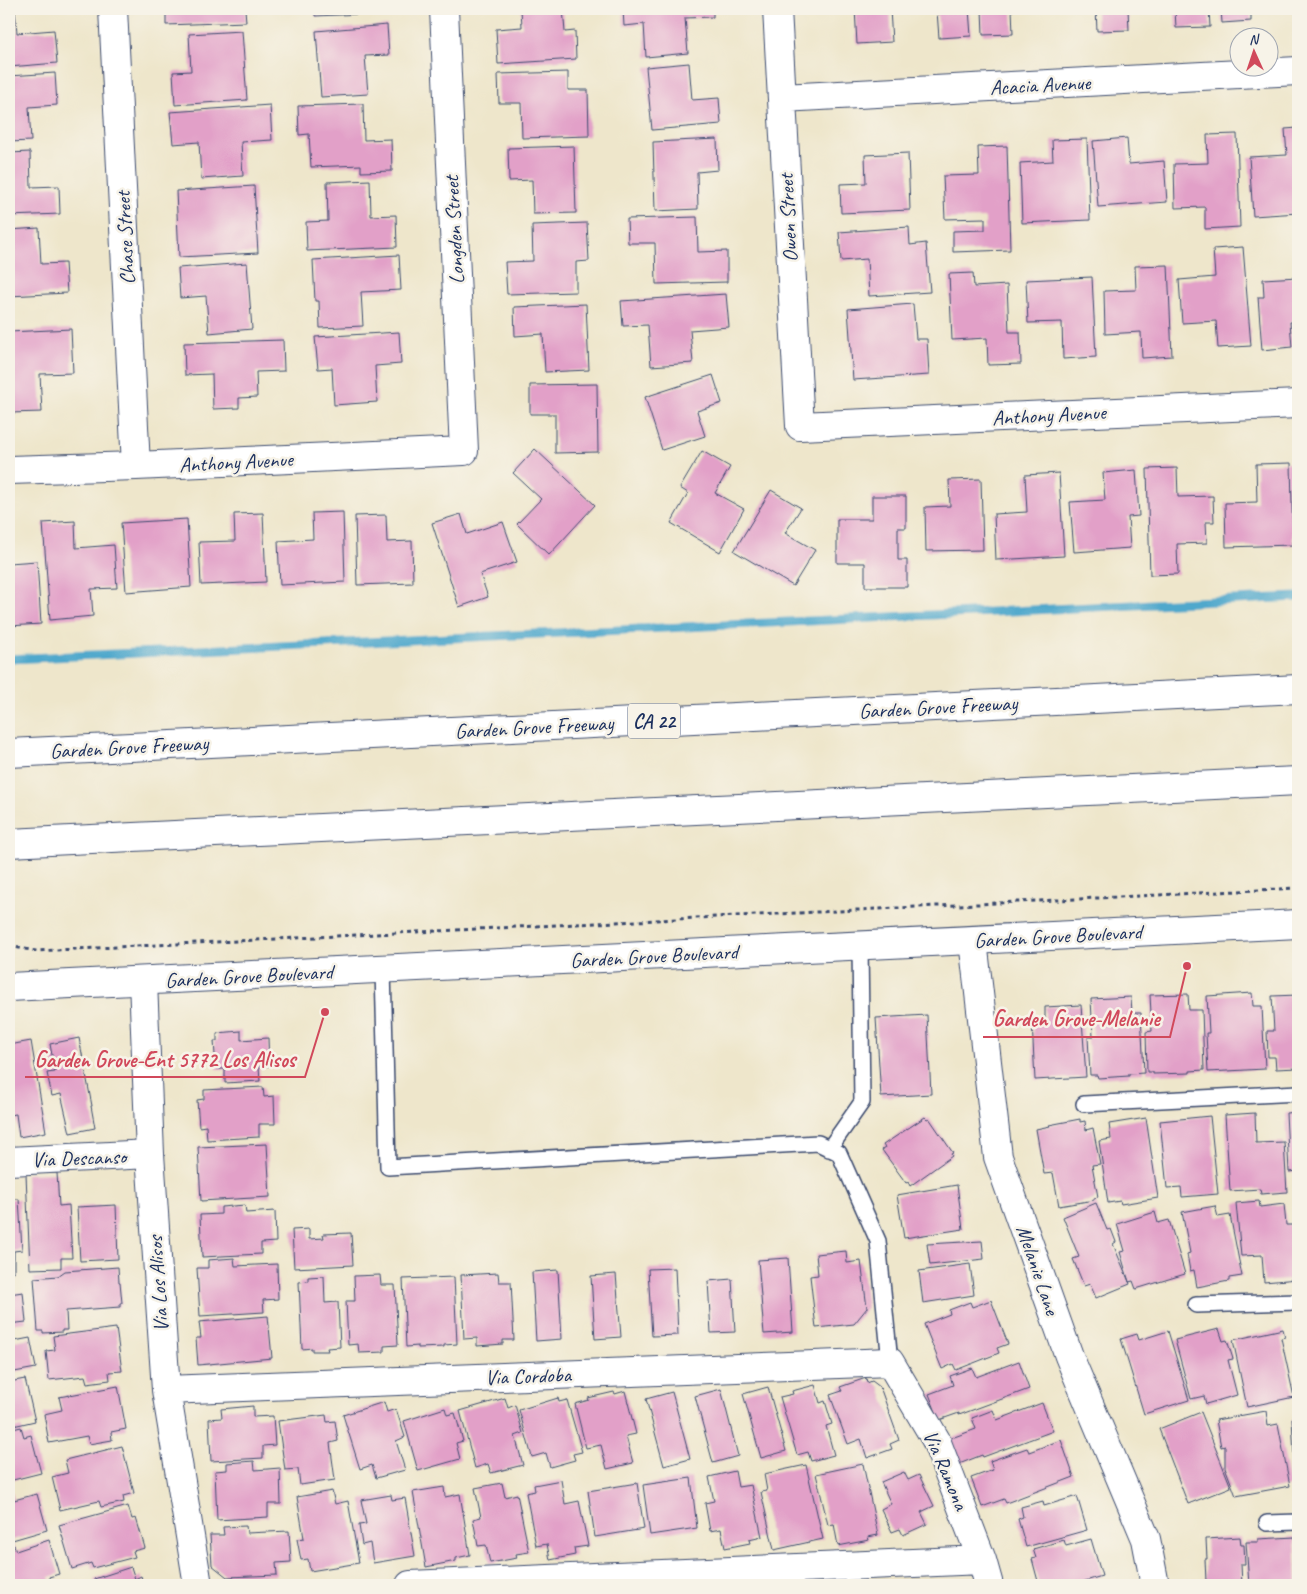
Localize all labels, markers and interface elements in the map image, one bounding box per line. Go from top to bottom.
north arrow [1230,28,1280,78]
text: N [1249,31,1260,48]
street label: Acacia Avenue [989,69,1092,101]
street label: Owen Street [773,171,803,263]
street label: Longden Street [438,173,470,285]
street label: Chase Street [109,189,140,285]
street label: Anthony Avenue [992,399,1109,431]
street label: Anthony Avenue [179,446,296,478]
street label: Garden Grove Freeway [858,690,1020,724]
road number: CA 22 [628,704,680,738]
street label: Garden Grove Freeway [454,710,616,744]
street label: Garden Grove Freeway [49,730,211,764]
street label: Garden Grove Boulevard [973,918,1145,953]
street label: Garden Grove Boulevard [569,938,741,973]
street label: Garden Grove Boulevard [164,958,336,993]
callout: Garden Grove-Melanie [983,1000,1170,1037]
text: Garden Grove-Melanie [992,1005,1162,1033]
callout: Garden Grove-Ent 5772 Los Alisos [25,1040,305,1077]
text: Garden Grove-Ent 5772 Los Alisos [35,1046,298,1074]
street label: Via Descanso [31,1143,129,1173]
street label: Melanie Lane [1011,1222,1066,1319]
street label: Via Los Alisos [142,1233,174,1333]
street label: Via Cordoba [485,1361,573,1390]
street label: Via Ramona [918,1426,975,1515]

